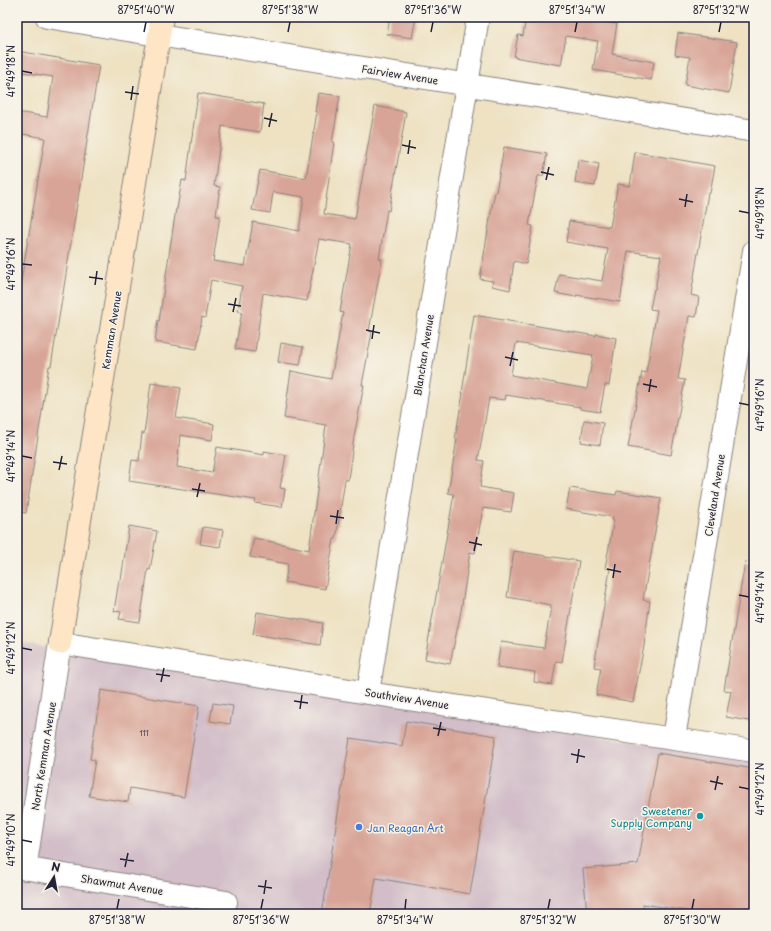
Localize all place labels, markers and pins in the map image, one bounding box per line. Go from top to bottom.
place label: Sweetener Supply Company [611,803,692,831]
marker: Sweetener Supply Company [695,811,705,821]
place label: Jan Reagan Art [367,820,444,835]
marker: Jan Reagan Art [354,822,364,832]

